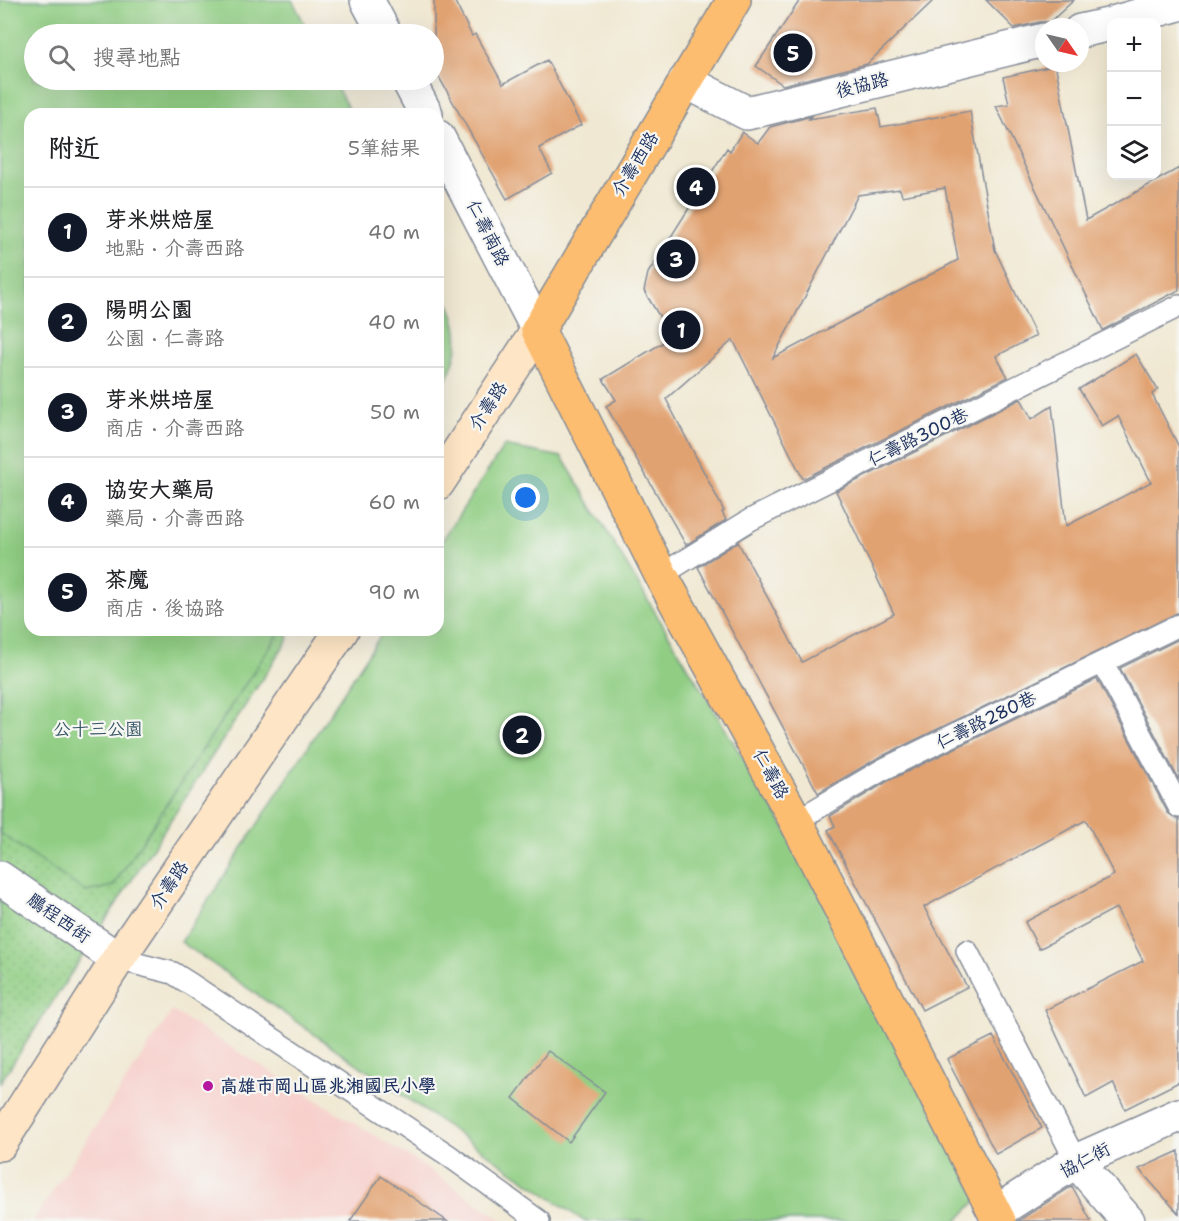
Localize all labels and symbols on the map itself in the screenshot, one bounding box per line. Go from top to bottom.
north arrow [1035,18,1089,72]
pin: 5 [774,31,812,76]
street label: 後協路 [833,67,891,103]
street label: 介壽西路 [606,127,664,201]
pin: 4 [676,164,716,210]
street label: 仁壽南路 [461,195,515,271]
pin: 3 [656,236,696,282]
pin: 1 [662,308,700,352]
street label: 介壽路 [463,377,513,435]
street label: 仁壽路300巷 [864,402,972,472]
your location [511,483,540,512]
street label: 仁壽路280巷 [932,685,1040,755]
pin: 2 [502,712,542,758]
park label: 公十三公園 [53,717,143,741]
street label: 仁壽路 [747,745,795,803]
street label: 介壽路 [144,856,194,914]
street label: 鵬程西街 [23,888,95,948]
place label: 高雄市岡山區兆湘國民小學 [220,1074,436,1098]
marker: 高雄市岡山區兆湘國民小學 [201,1079,215,1093]
street label: 協仁街 [1056,1137,1114,1183]

